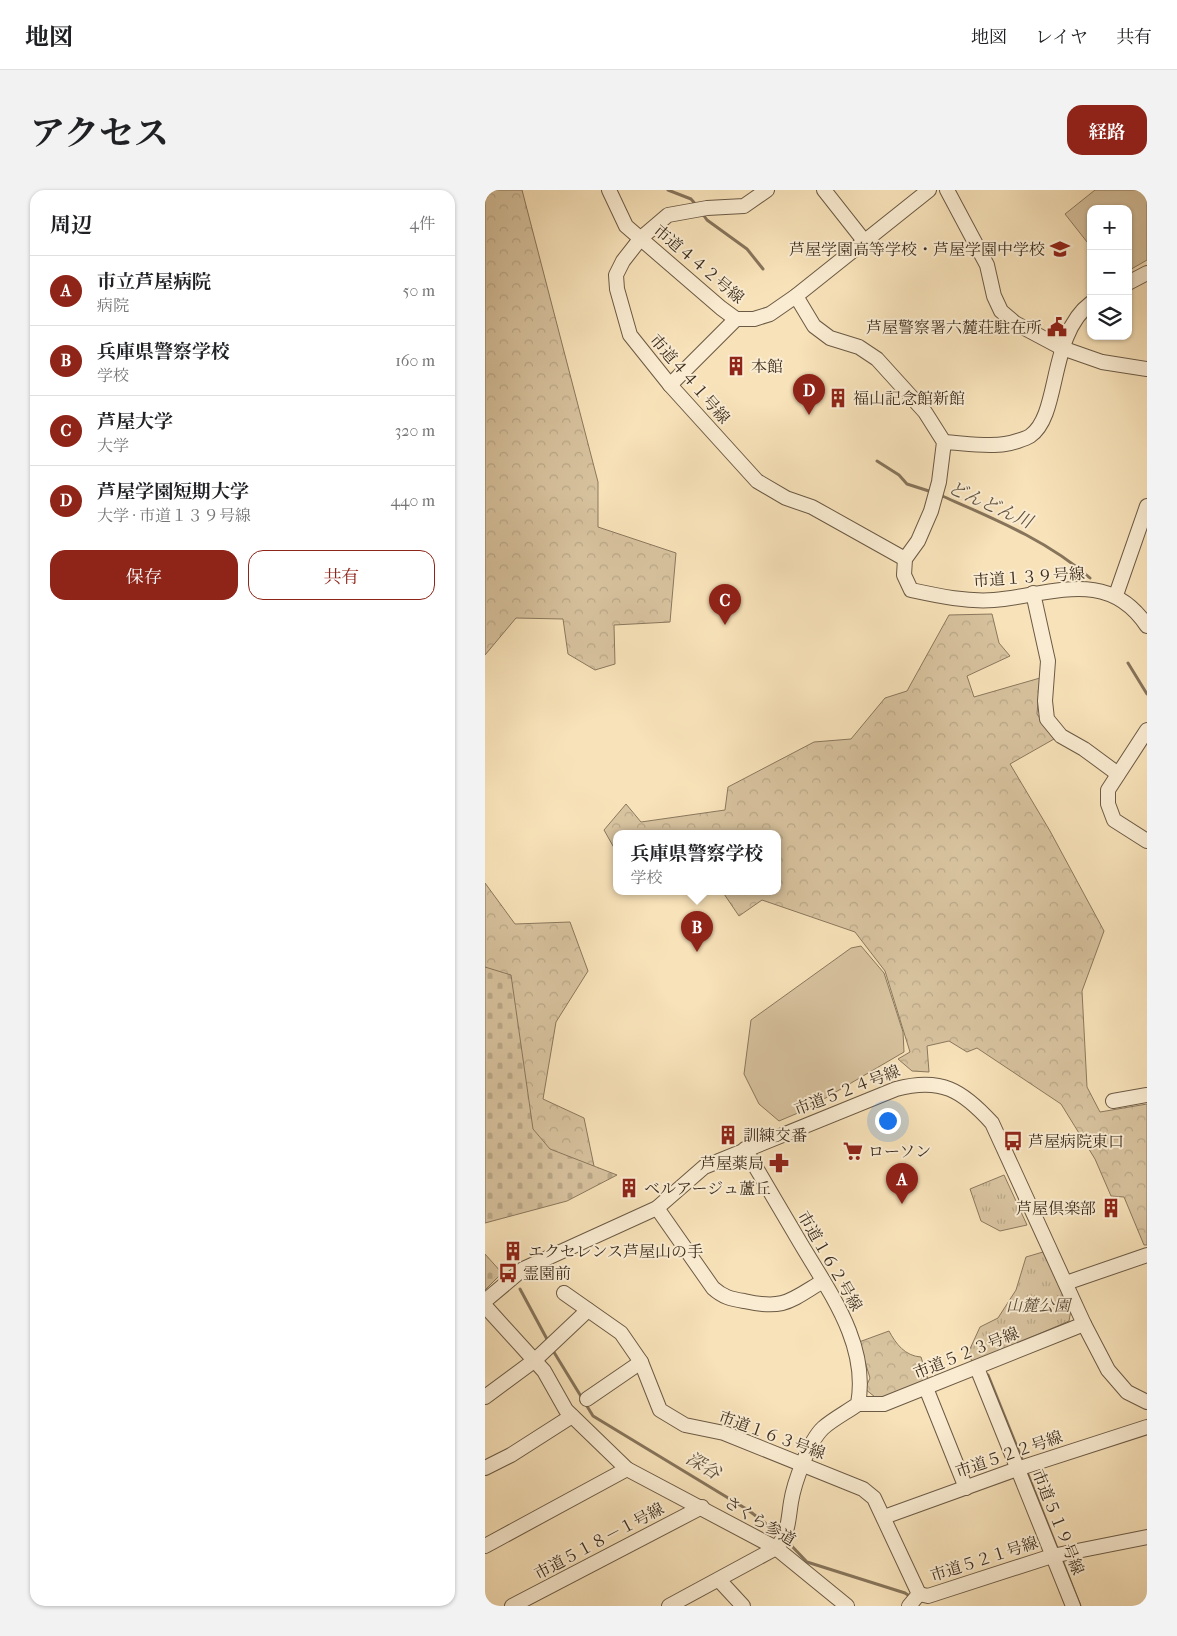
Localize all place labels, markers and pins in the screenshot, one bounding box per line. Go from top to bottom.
school or university icon: 芦屋学園高等学校・芦屋学園中学校 [1049,238,1071,260]
place label: 芦屋学園高等学校・芦屋学園中学校 [789,240,1045,259]
public building icon: 芦屋警察署六麓荘駐在所 [1046,316,1068,338]
place label: 芦屋警察署六麓荘駐在所 [866,318,1042,337]
building icon: 本館 [725,355,747,377]
place label: 本館 [751,357,783,376]
pin: D [793,374,825,415]
building icon: 福山記念館新館 [827,387,849,409]
place label: 福山記念館新館 [853,389,965,408]
pin: C [709,584,741,625]
pin: B [681,911,713,952]
building icon: 訓練交番 [717,1124,739,1146]
place label: 訓練交番 [743,1126,807,1145]
bus stop icon: 芦屋病院東口 [1002,1130,1024,1152]
place label: 芦屋病院東口 [1028,1132,1124,1151]
supermarket icon: ローソン [842,1140,864,1162]
place label: ローソン [868,1142,931,1161]
pharmacy icon: 芦屋薬局 [768,1152,790,1174]
place label: 芦屋薬局 [700,1154,764,1173]
pin: A [886,1163,918,1204]
building icon: ベルアージュ蘆丘 [618,1177,640,1199]
place label: ベルアージュ蘆丘 [644,1179,771,1198]
building icon: 芦屋倶楽部 [1100,1197,1122,1219]
place label: 芦屋倶楽部 [1016,1199,1096,1218]
building icon: エクセレンス芦屋山の手 [502,1240,524,1262]
place label: エクセレンス芦屋山の手 [528,1242,703,1261]
bus stop icon: 霊園前 [497,1262,519,1284]
place label: 霊園前 [523,1264,571,1283]

